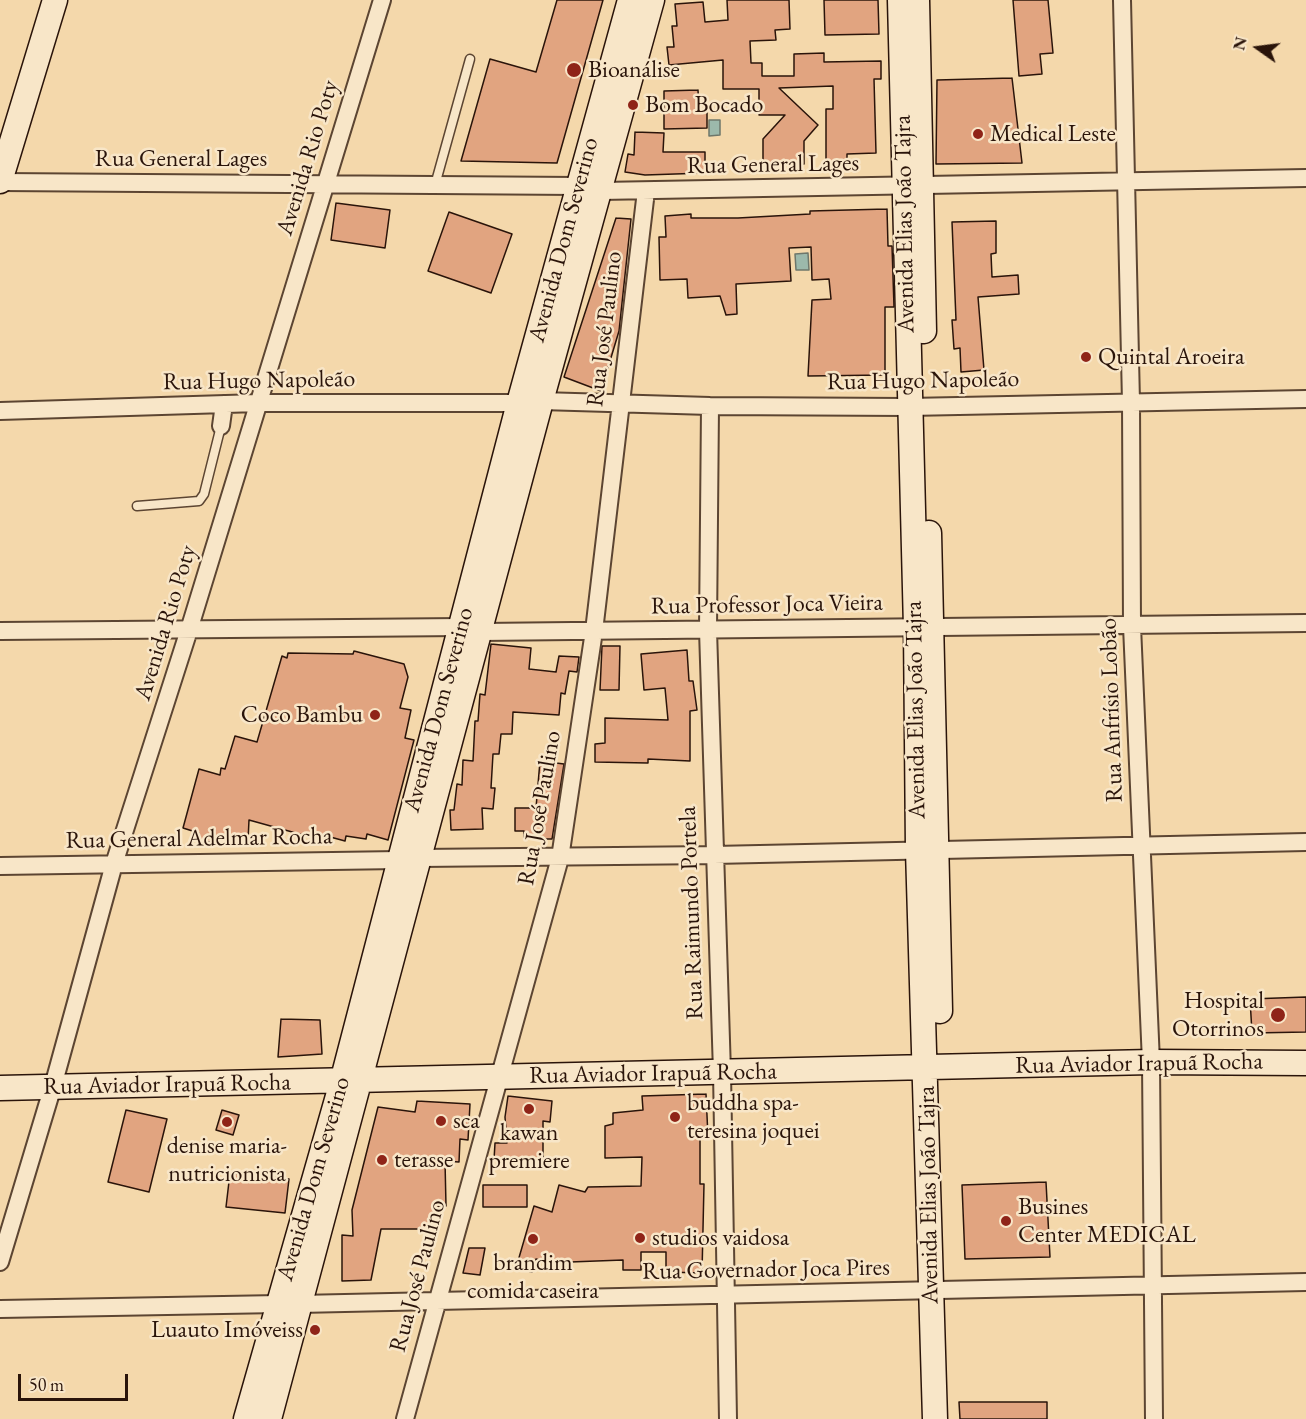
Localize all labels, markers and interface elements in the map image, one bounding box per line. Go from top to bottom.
north arrow [1228,18,1288,78]
text: N [1228,35,1252,52]
place label: Bioanálise [588,56,680,84]
marker: Bioanálise [565,61,583,79]
street label: Avenida Rio Poty [271,77,345,239]
place label: Bom Bocado [645,91,763,119]
marker: Bom Bocado [626,98,640,112]
street label: Avenida Elias João Tajra [889,115,921,333]
place label: Medical Leste [990,120,1116,148]
marker: Medical Leste [971,127,985,141]
street label: Avenida Dom Severino [523,134,605,346]
street label: Rua General Lages [95,145,267,173]
street label: Rua General Lages [687,149,859,181]
street label: Rua José Paulino [581,250,629,408]
place label: Quintal Aroeira [1098,343,1245,371]
marker: Quintal Aroeira [1079,350,1093,364]
street label: Rua Hugo Napoleão [163,365,355,397]
street label: Rua Hugo Napoleão [827,365,1019,397]
street label: Avenida Rio Poty [129,542,203,704]
street label: Rua Professor Joca Vieira [651,589,883,621]
street label: Avenida Elias João Tajra [900,601,932,819]
street label: Avenida Dom Severino [398,604,480,816]
street label: Rua Anfrísio Lobão [1094,617,1130,803]
place label: Coco Bambu [241,701,363,729]
marker: Coco Bambu [368,708,382,722]
street label: Rua José Paulino [512,728,568,888]
street label: Rua Raimundo Portela [674,806,710,1020]
street label: Rua General Adelmar Rocha [65,822,333,856]
place label: Hospital Otorrinos [1172,987,1264,1043]
marker: Hospital Otorrinos [1269,1006,1287,1024]
street label: Rua Aviador Irapuã Rocha [1015,1047,1263,1081]
street label: Rua Aviador Irapuã Rocha [529,1057,777,1091]
street label: Rua Aviador Irapuã Rocha [43,1068,291,1102]
street label: Avenida Dom Severino [271,1074,357,1284]
street label: Avenida Elias João Tajra [913,1086,945,1304]
place label: buddha spa- teresina joquei [687,1089,820,1145]
marker: kawan premiere [522,1102,536,1116]
place label: sca [453,1107,480,1135]
marker: buddha spa- teresina joquei [668,1110,682,1124]
marker: sca [434,1114,448,1128]
marker: denise maria- nutricionista [220,1115,234,1129]
place label: kawan premiere [488,1119,570,1175]
place label: denise maria- nutricionista [167,1132,287,1188]
place label: terasse [394,1146,453,1174]
marker: terasse [375,1153,389,1167]
place label: Busines Center MEDICAL [1018,1193,1196,1249]
street label: Rua José Paulino [384,1197,452,1355]
marker: Busines Center MEDICAL [999,1214,1013,1228]
place label: studios vaidosa [652,1224,789,1252]
marker: studios vaidosa [633,1231,647,1245]
marker: brandim comida caseira [526,1232,540,1246]
place label: brandim comida caseira [467,1249,599,1305]
street label: Rua Governador Joca Pires [642,1253,890,1287]
place label: Luauto Imóveiss [151,1316,303,1344]
marker: Luauto Imóveiss [308,1323,322,1337]
scale bar [21,1362,130,1400]
text: 50 m [29,1373,64,1396]

